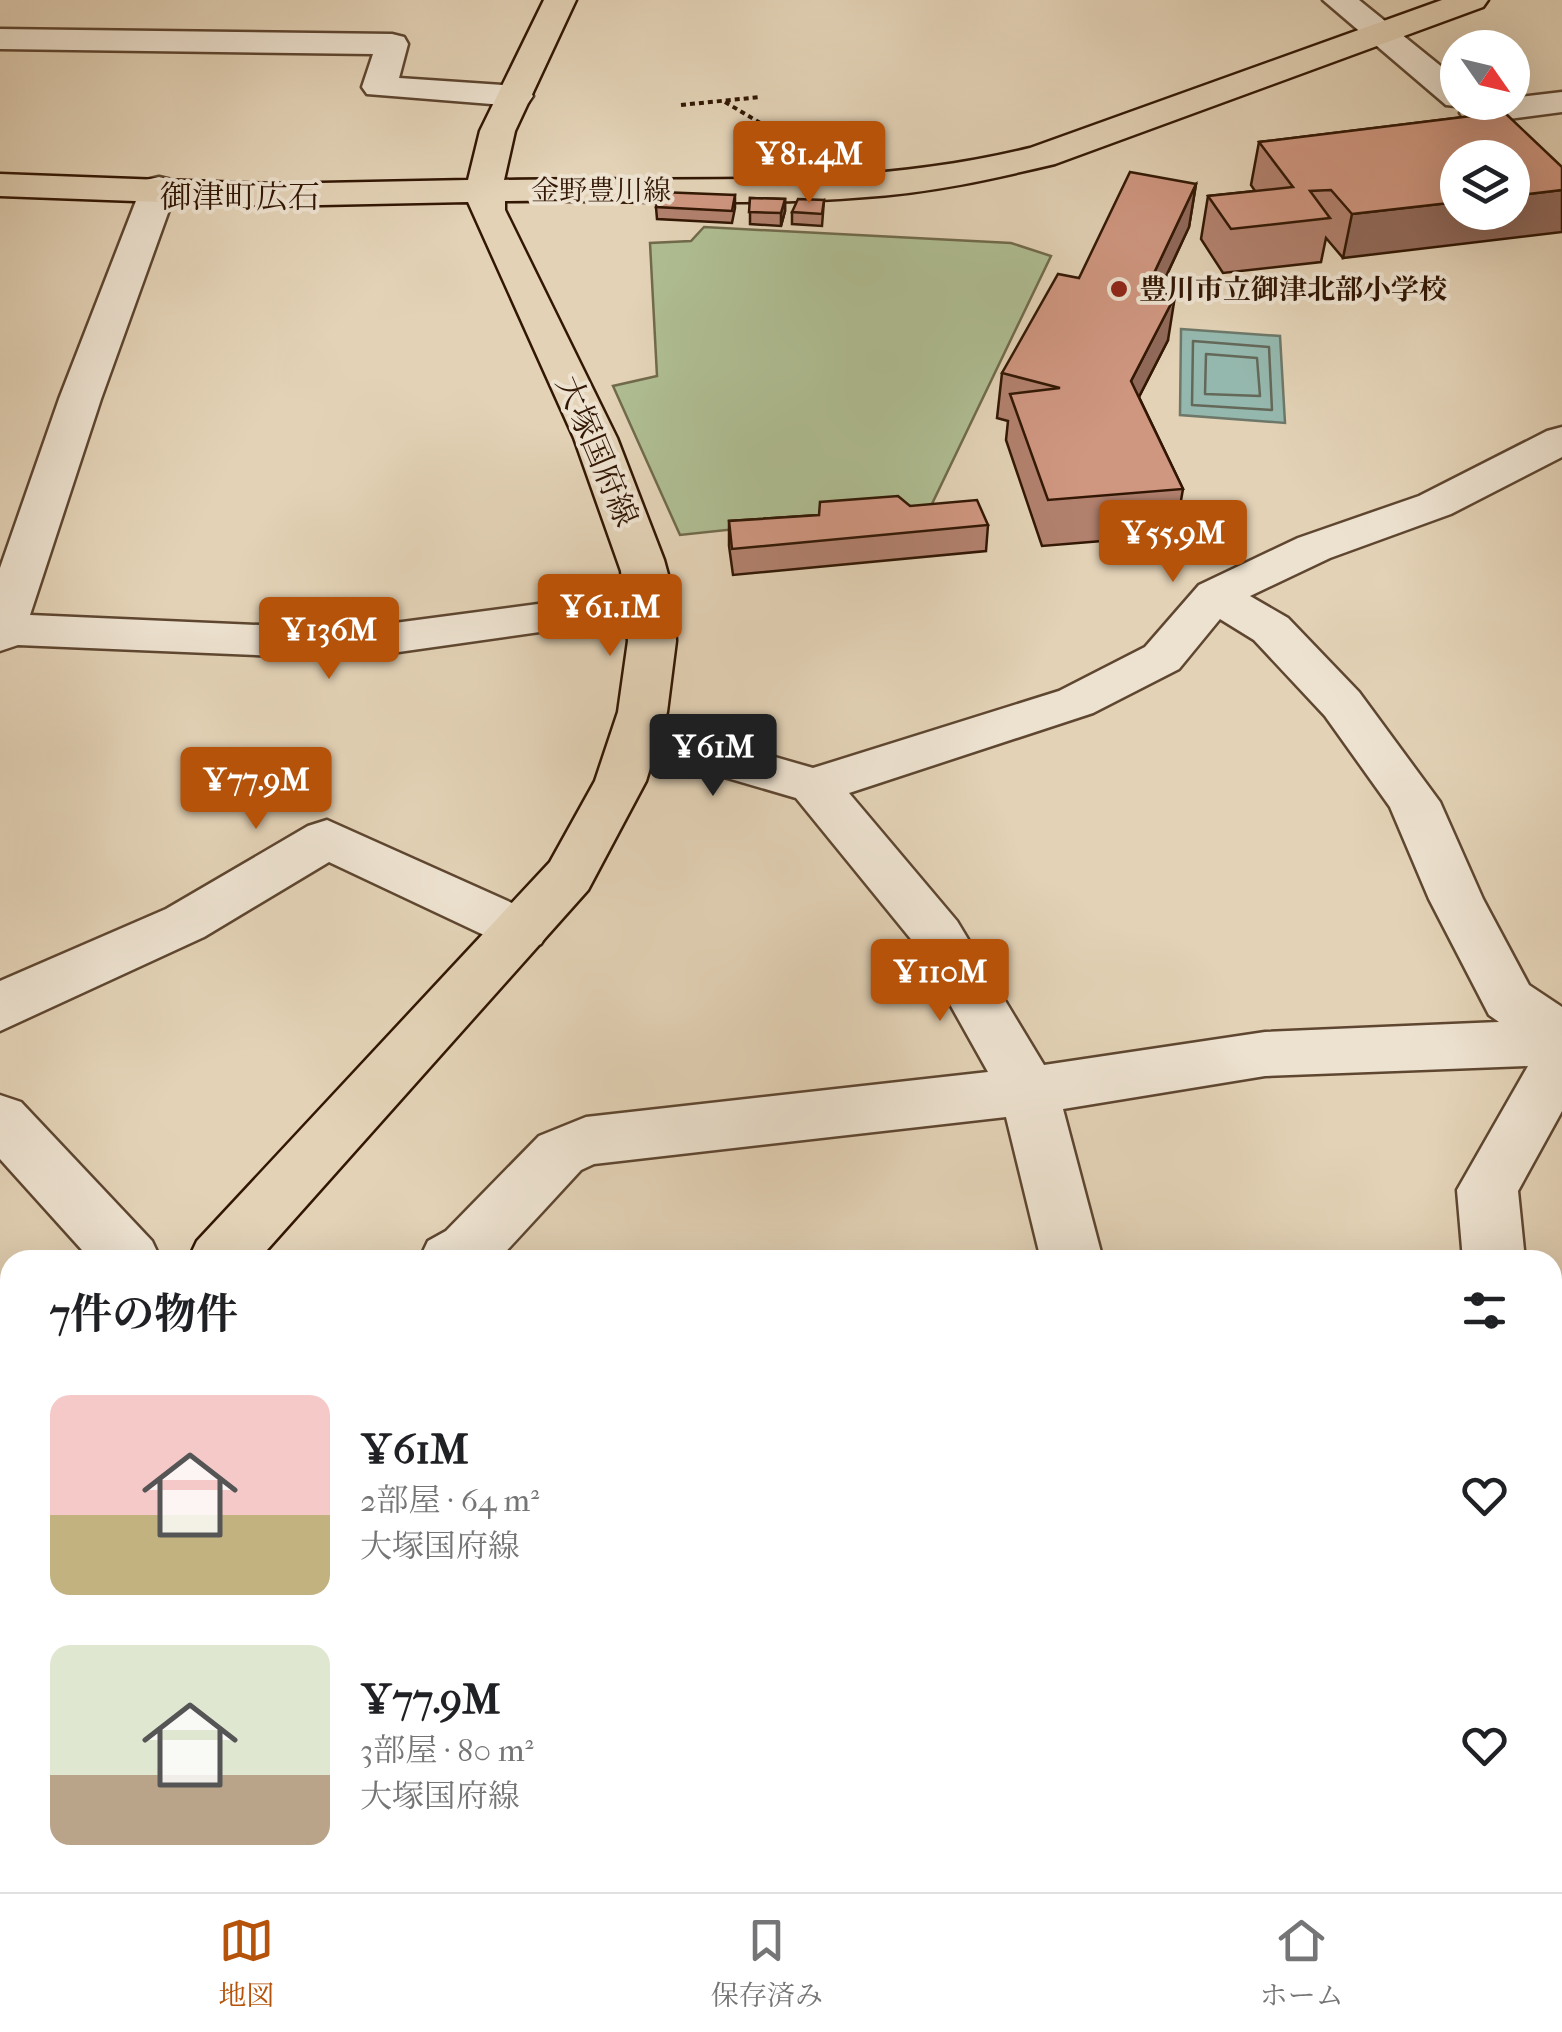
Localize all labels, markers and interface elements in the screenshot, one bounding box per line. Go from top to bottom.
north arrow [1440,30,1530,120]
map controls [1440,30,1530,230]
pin: ¥81.4M [728,121,890,206]
text: ¥81.4M [755,135,863,172]
button: layers [1440,140,1530,230]
street label: 金野豊川線 [531,174,671,207]
district label: 御津町広石 [160,179,320,216]
place label: 豊川市立御津北部小学校 [1139,273,1447,306]
marker: 豊川市立御津北部小学校 [1108,278,1130,300]
street label: 大塚国府線 [549,370,645,532]
pin: ¥55.9M [1092,500,1254,585]
text: ¥55.9M [1121,514,1225,551]
pin: ¥61.1M [529,574,691,659]
text: ¥61.1M [560,588,660,625]
pin: ¥136M [259,597,399,682]
text: ¥136M [281,611,377,648]
pin: ¥61M [654,714,772,799]
text: ¥61M [672,728,754,765]
pin: ¥77.9M [175,747,337,832]
text: ¥77.9M [203,761,310,798]
pin: ¥110M [870,939,1010,1024]
text: ¥110M [893,953,987,990]
icon: filters [1457,1283,1512,1338]
text: 7件の物件 [50,1290,238,1339]
text: ¥61M [360,1425,469,1474]
icon: home [130,1435,250,1555]
icon: heart [1457,1468,1512,1523]
text: 2部屋 · 64 m² [360,1482,539,1519]
text: 大塚国府線 [360,1528,520,1565]
text: ¥77.9M [360,1675,500,1724]
icon: home [130,1685,250,1805]
icon: heart [1457,1718,1512,1773]
text: 3部屋 · 80 m² [360,1732,534,1769]
text: 大塚国府線 [360,1778,520,1815]
tab: 地図 [218,1913,274,2013]
tab: 保存済み [711,1913,823,2013]
tab: ホーム [1260,1913,1344,2013]

